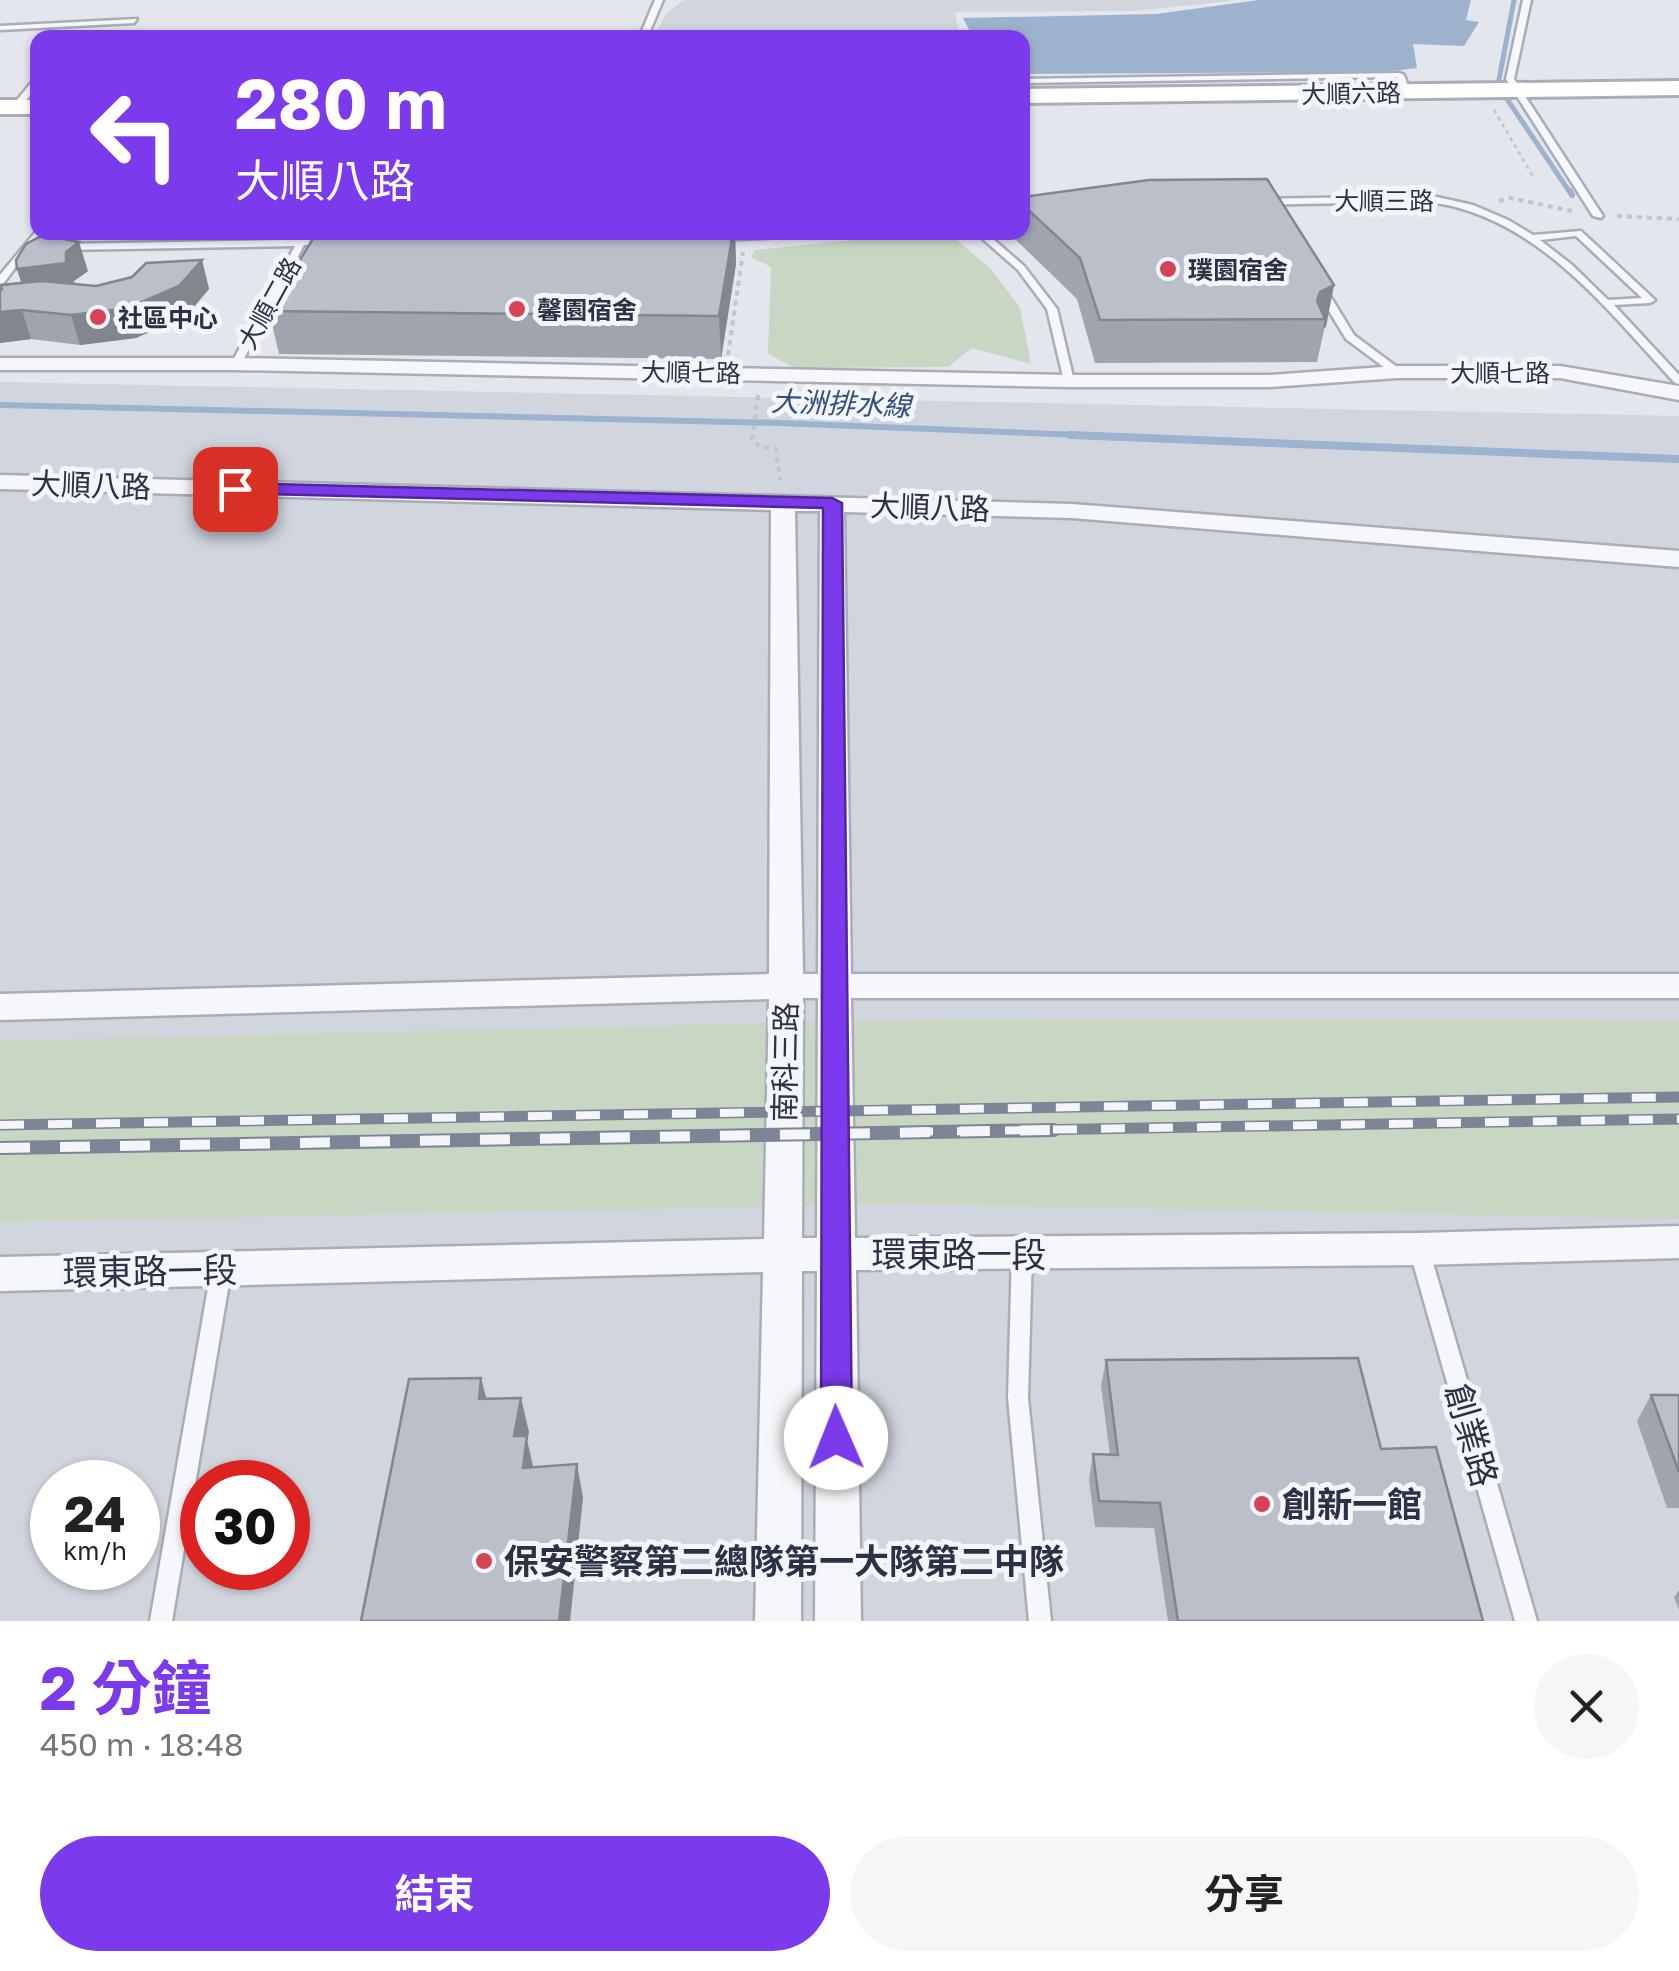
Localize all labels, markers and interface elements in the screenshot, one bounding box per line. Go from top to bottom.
text: 280 m [235,60,447,144]
icon: left [70,70,200,200]
street label: 大順六路 [1301,77,1401,109]
text: 大順八路 [235,153,415,207]
street label: 大順三路 [1334,185,1434,216]
street label: 大順二路 [231,252,307,354]
place label: 璞園宿舍 [1188,254,1288,285]
marker: 璞園宿舍 [1157,258,1179,280]
place label: 馨園宿舍 [537,294,637,325]
marker: 馨園宿舍 [506,298,528,320]
place label: 社區中心 [118,302,218,333]
marker: 社區中心 [87,306,109,328]
street label: 大順七路 [641,356,741,388]
street label: 大順七路 [1450,357,1550,388]
water label: 大洲排水線 [770,384,915,422]
pin [193,447,278,532]
icon: arrive [208,462,263,517]
street label: 大順八路 [30,465,152,505]
street label: 大順八路 [869,487,991,527]
street label: 南科三路 [766,1002,804,1122]
street label: 環東路一段 [871,1233,1047,1275]
street label: 環東路一段 [62,1248,238,1294]
street label: 創業路 [1437,1379,1507,1491]
position arrow [784,1386,888,1490]
speed limit sign: 30 [180,1460,310,1590]
text: 24 [64,1483,126,1543]
place label: 創新一館 [1282,1483,1422,1525]
marker: 創新一館 [1251,1493,1273,1515]
text: km/h [63,1535,127,1566]
place label: 保安警察第二總隊第一大隊第二中隊 [504,1540,1064,1582]
marker: 保安警察第二總隊第一大隊第二中隊 [473,1550,495,1572]
text: 2 分鐘 [40,1651,212,1723]
button: close [1534,1654,1639,1759]
text: 450 m · 18:48 [40,1725,244,1763]
button: 結束 [40,1836,830,1951]
button: 分享 [850,1836,1639,1951]

